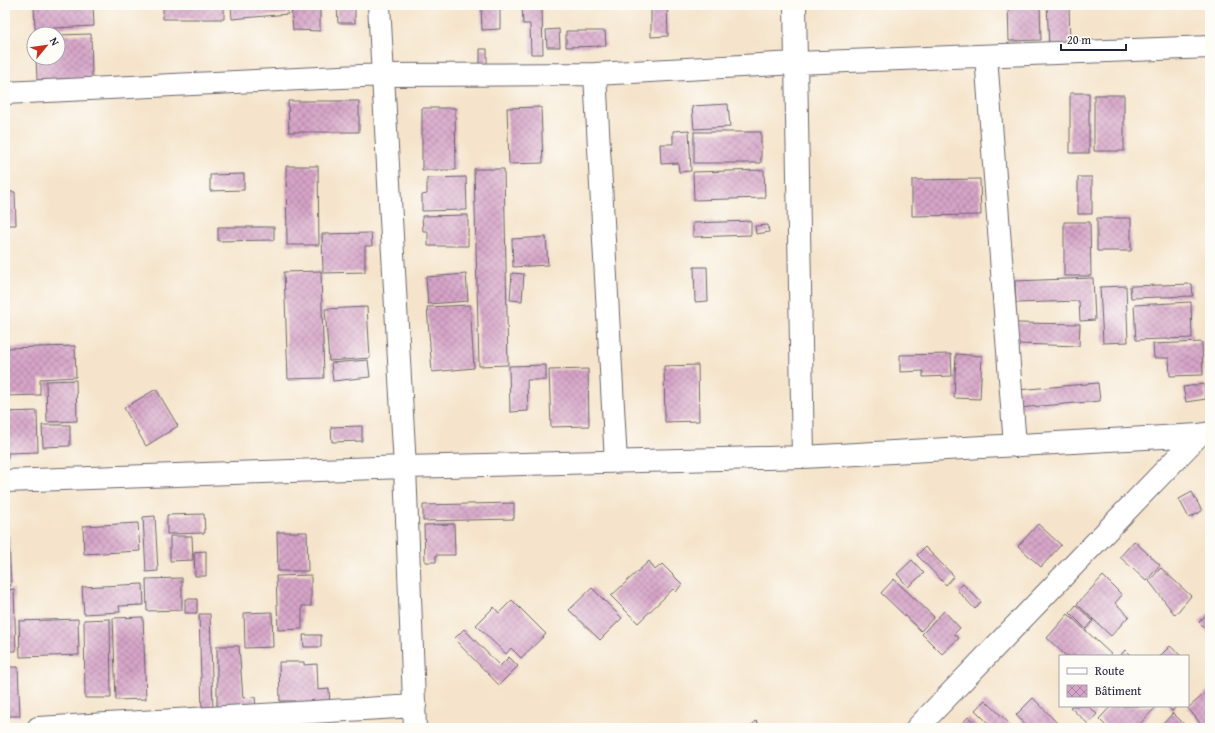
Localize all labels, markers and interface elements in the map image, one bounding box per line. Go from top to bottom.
north arrow [26,26,66,66]
scale bar [1061,26,1126,52]
text: 20 m [1067,31,1091,48]
text: N [46,34,64,49]
legend [1059,655,1189,707]
text: Route [1095,662,1125,679]
text: Bâtiment [1095,682,1142,699]

